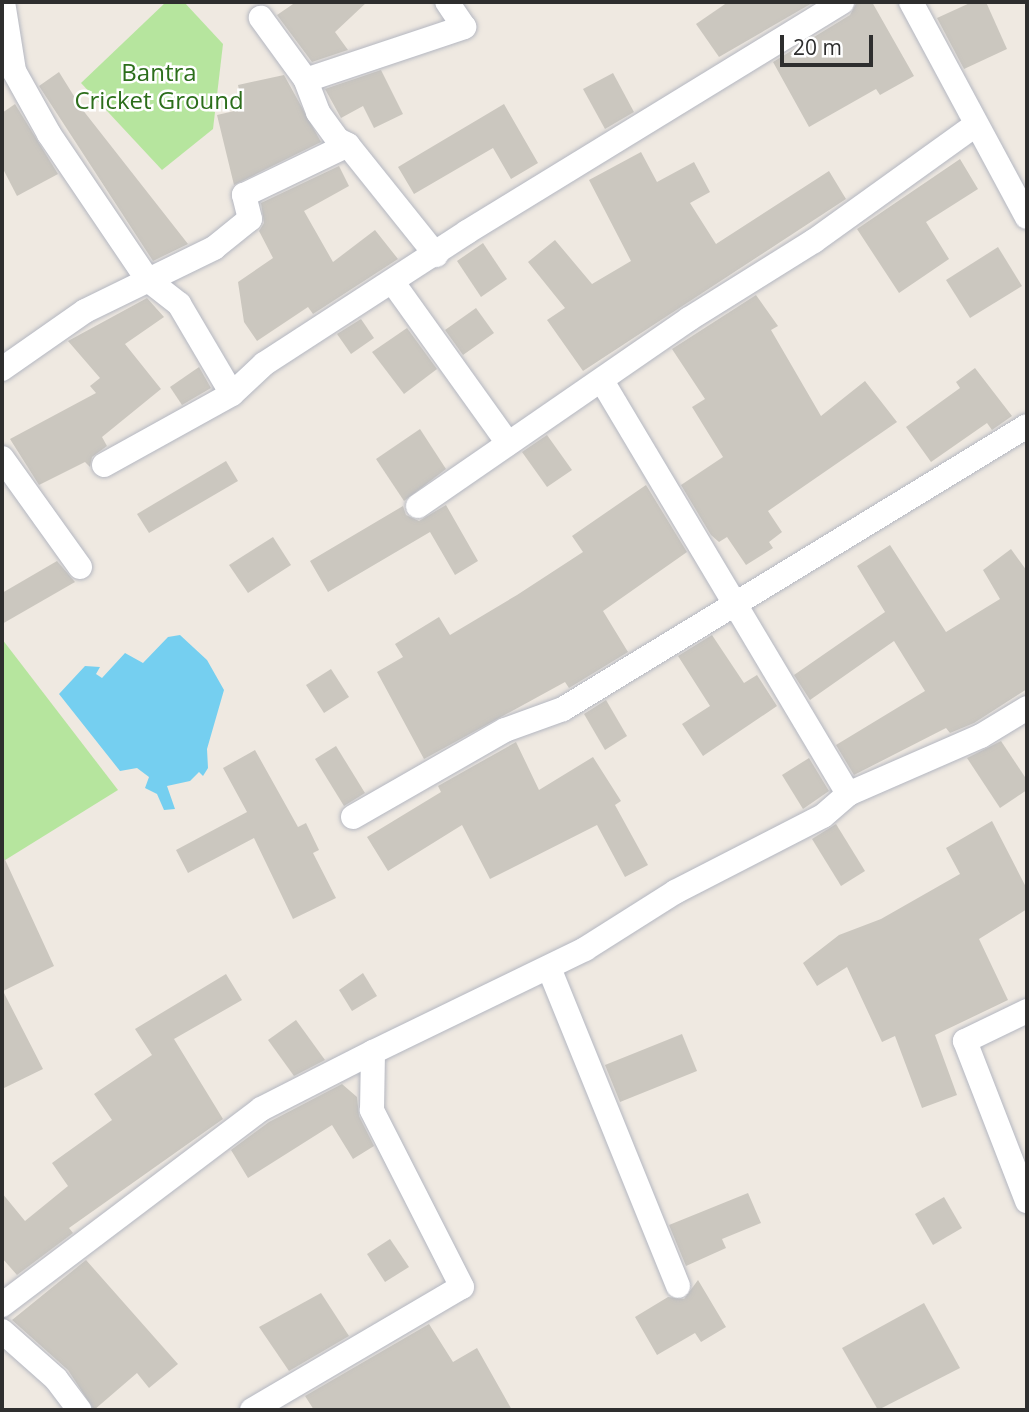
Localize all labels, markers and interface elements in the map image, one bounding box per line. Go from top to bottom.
scale bar [784,21,877,65]
text: 20 m [793,33,842,61]
park label: Bantra Cricket Ground [74,58,244,114]

